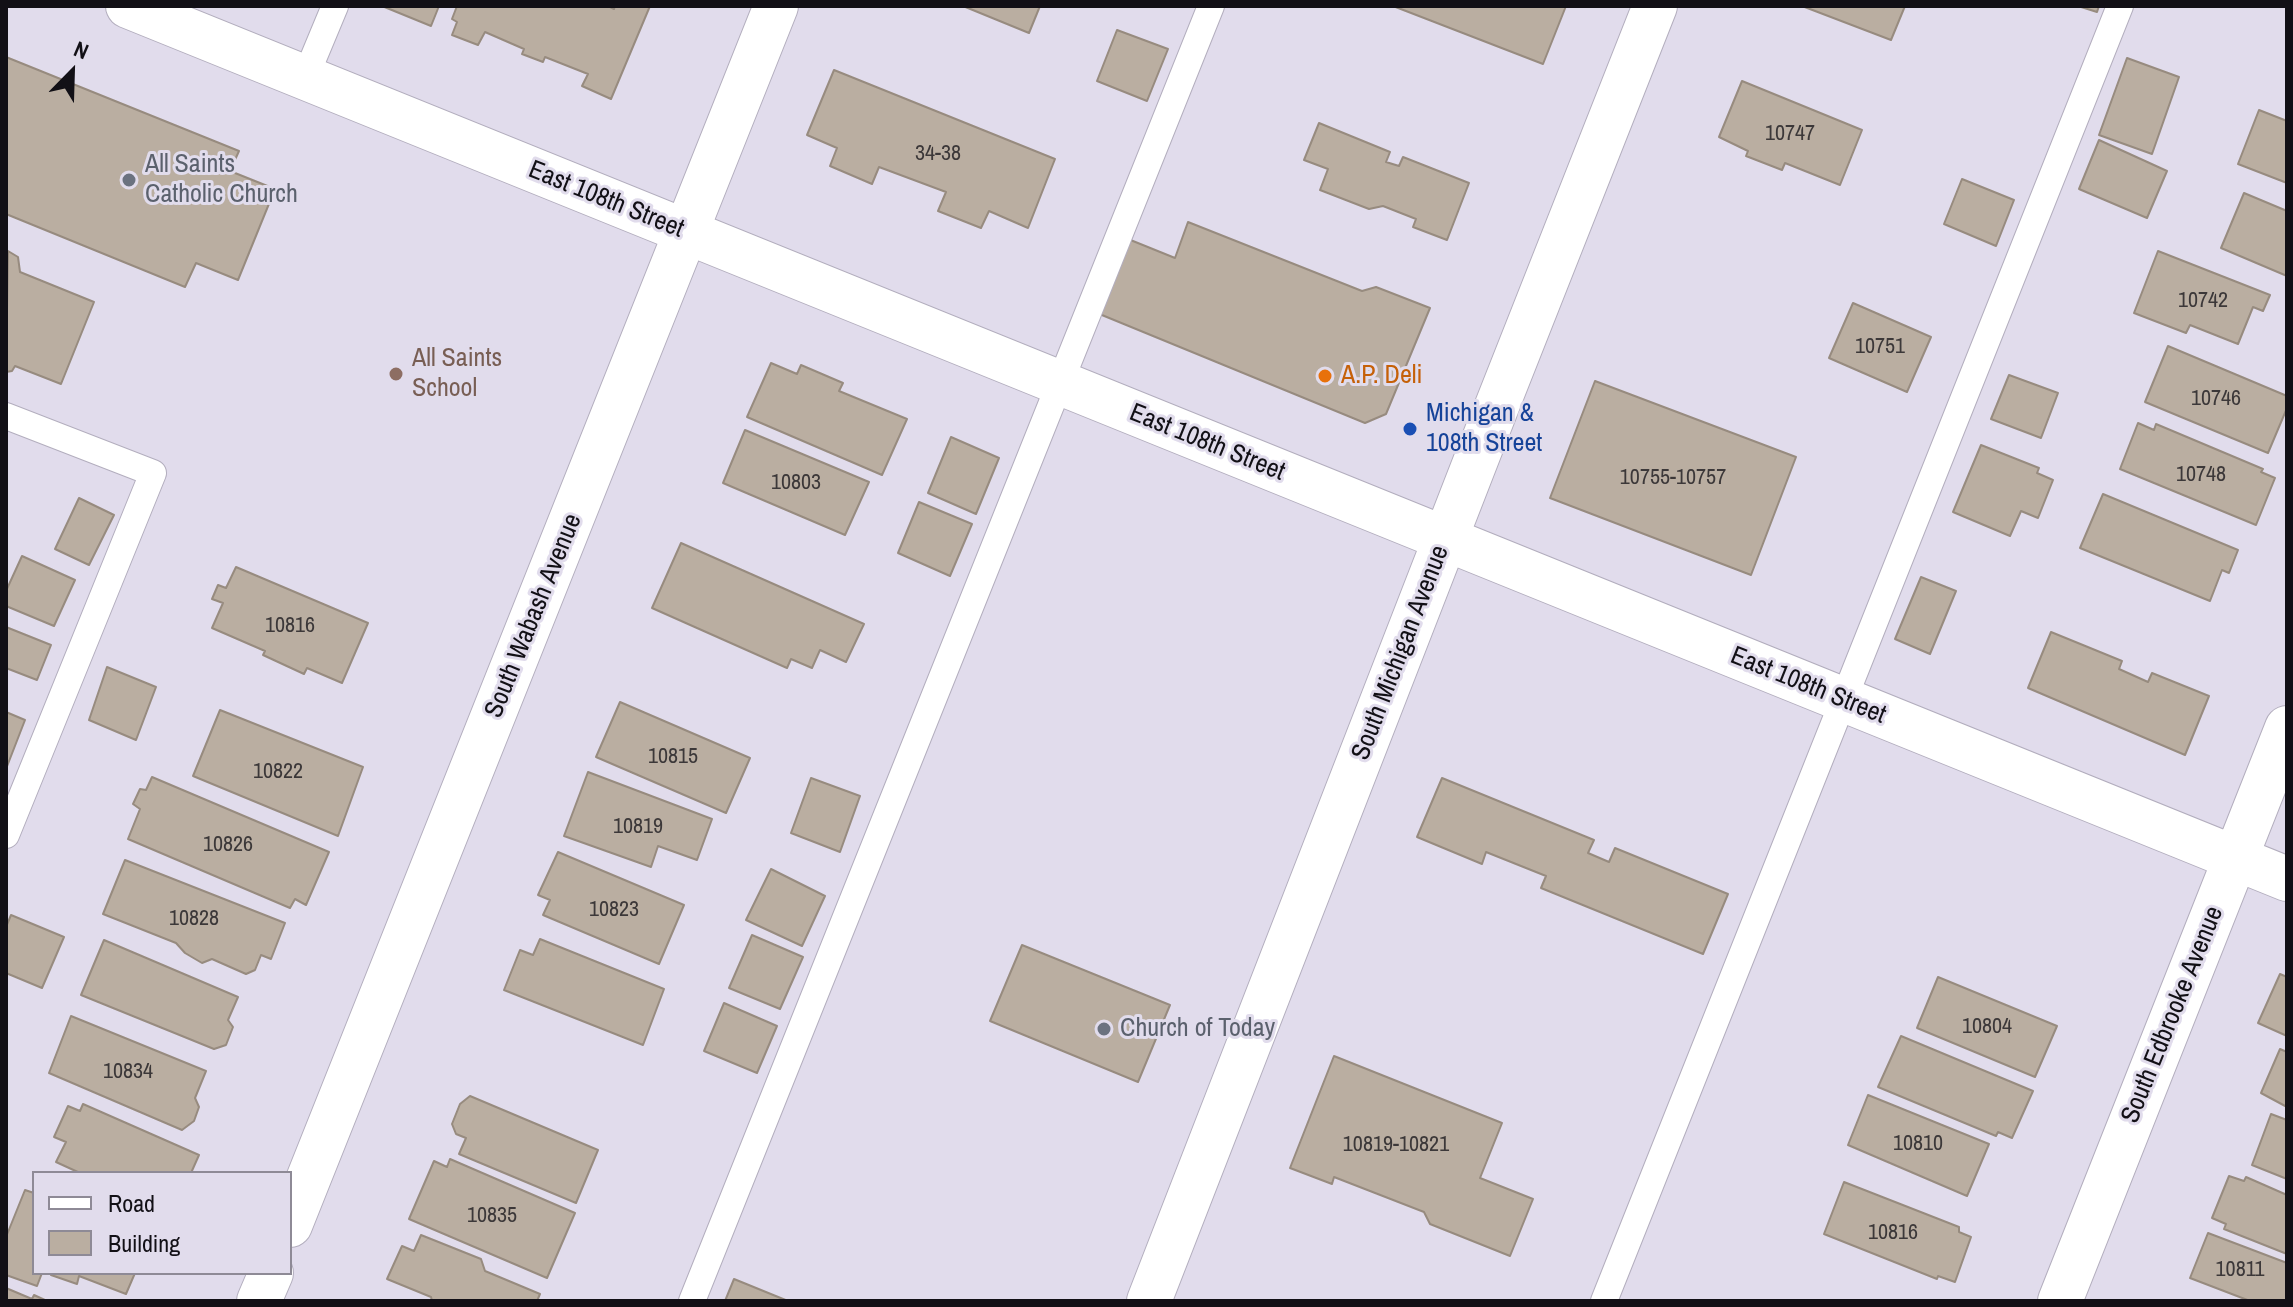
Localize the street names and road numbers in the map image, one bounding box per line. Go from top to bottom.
street label: East 108th Street [524,155,688,245]
street label: East 108th Street [1125,398,1289,488]
street label: South Wabash Avenue [479,510,589,722]
street label: South Michigan Avenue [1346,541,1456,765]
street label: East 108th Street [1726,641,1890,731]
street label: South Edbrooke Avenue [2115,902,2231,1128]

